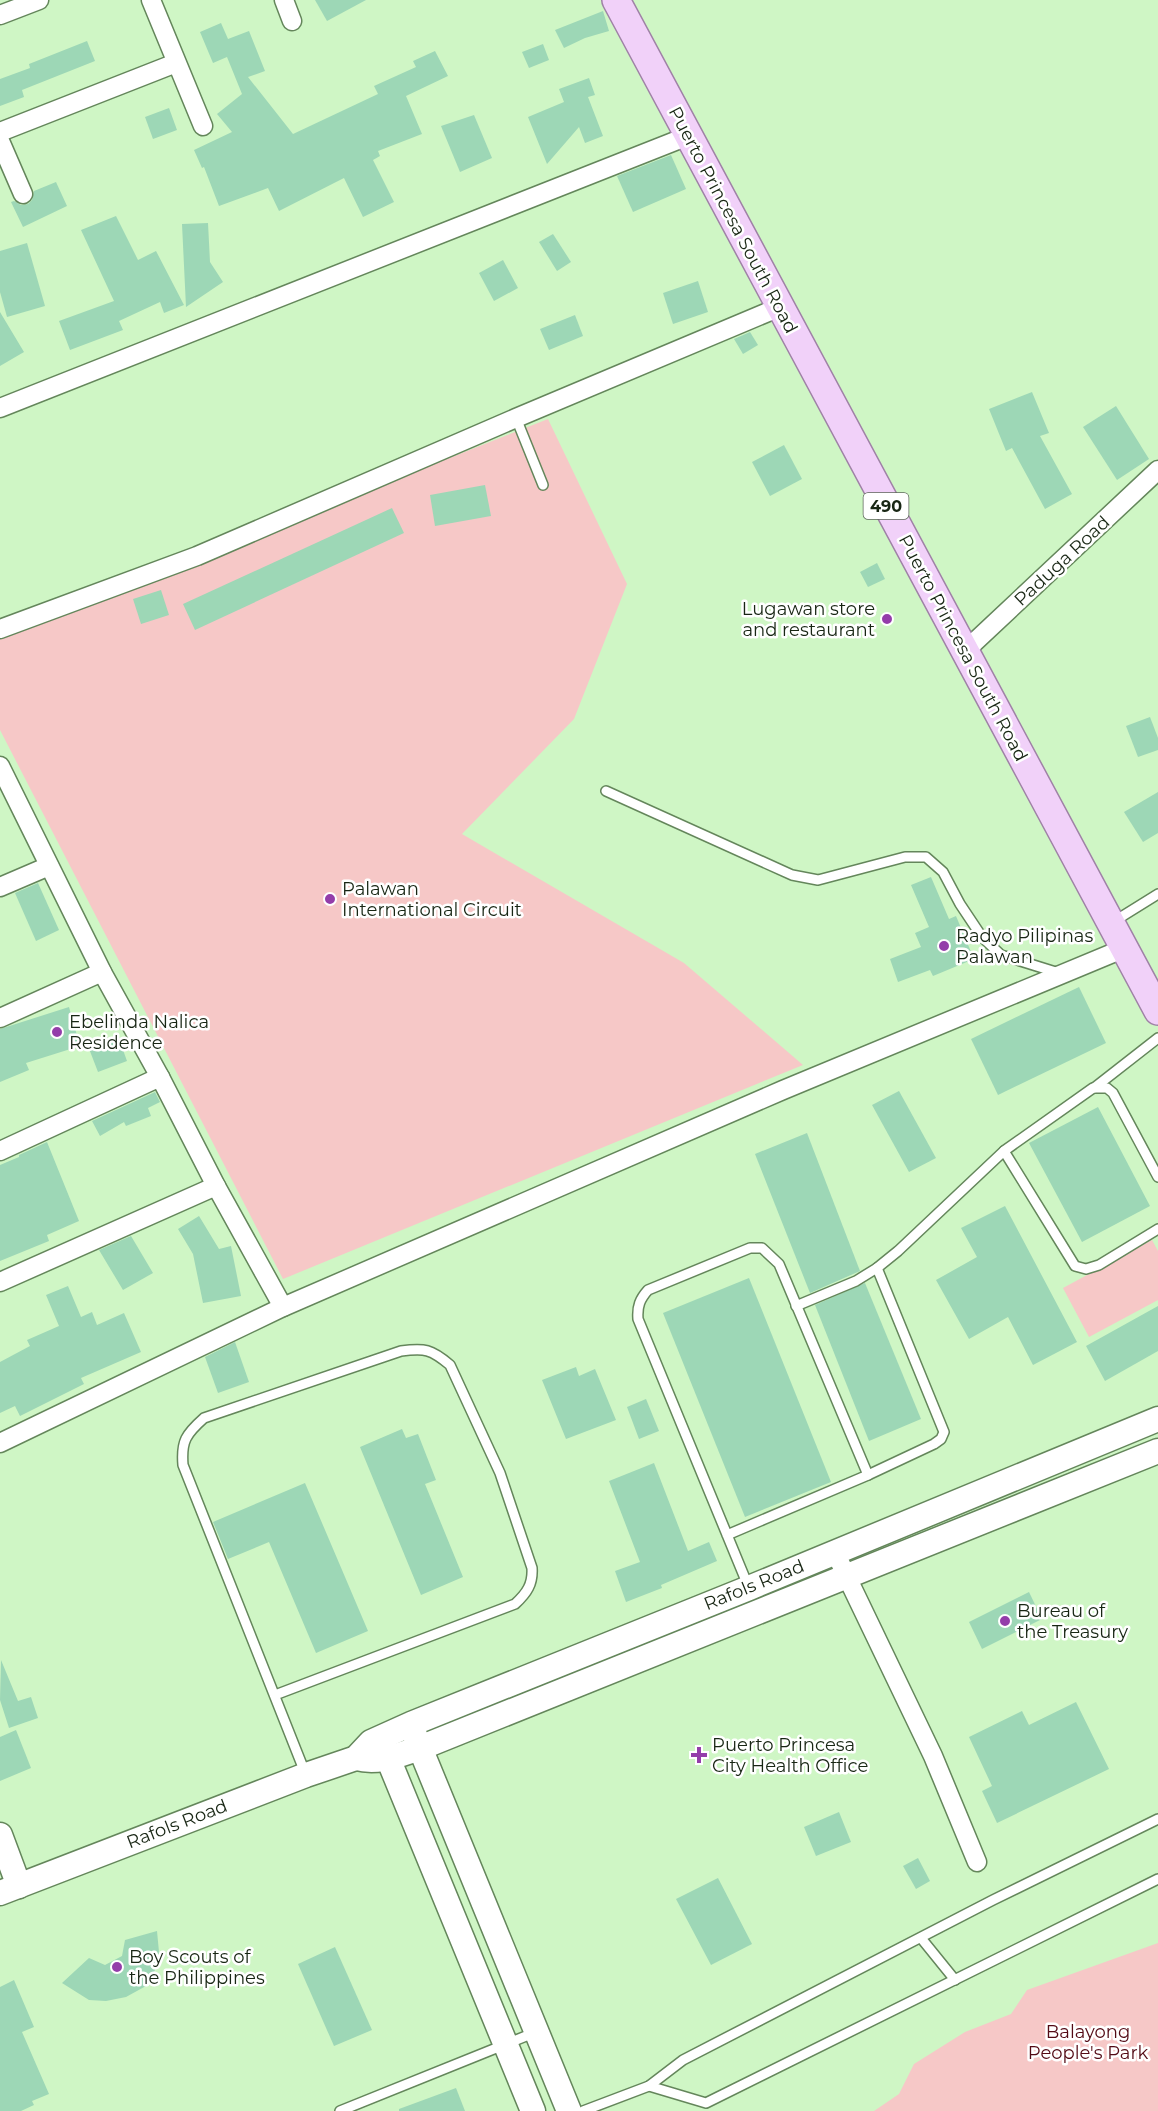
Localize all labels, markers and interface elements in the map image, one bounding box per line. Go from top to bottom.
street label: Puerto Princesa South Road [664,103,802,337]
road number: 490 [864,493,908,519]
street label: Paduga Road [1010,511,1114,611]
street label: Puerto Princesa South Road [894,531,1032,765]
place label: Lugawan store and restaurant [742,598,875,641]
marker: Lugawan store and restaurant [880,612,894,626]
place label: Palawan International Circuit [342,878,522,921]
marker: Palawan International Circuit [323,892,337,906]
place label: Radyo Pilipinas Palawan [956,925,1093,968]
marker: Radyo Pilipinas Palawan [937,939,951,953]
place label: Ebelinda Nalica Residence [69,1011,209,1054]
marker: Ebelinda Nalica Residence [50,1025,64,1039]
street label: Rafols Road [701,1555,807,1615]
place label: Bureau of the Treasury [1017,1600,1128,1643]
marker: Bureau of the Treasury [998,1614,1012,1628]
place label: Puerto Princesa City Health Office [712,1734,868,1777]
marker: Puerto Princesa City Health Office [690,1746,708,1764]
street label: Rafols Road [123,1795,231,1853]
place label: Boy Scouts of the Philippines [129,1946,265,1989]
marker: Boy Scouts of the Philippines [110,1960,124,1974]
park label: Balayong People's Park [1028,2021,1149,2064]

